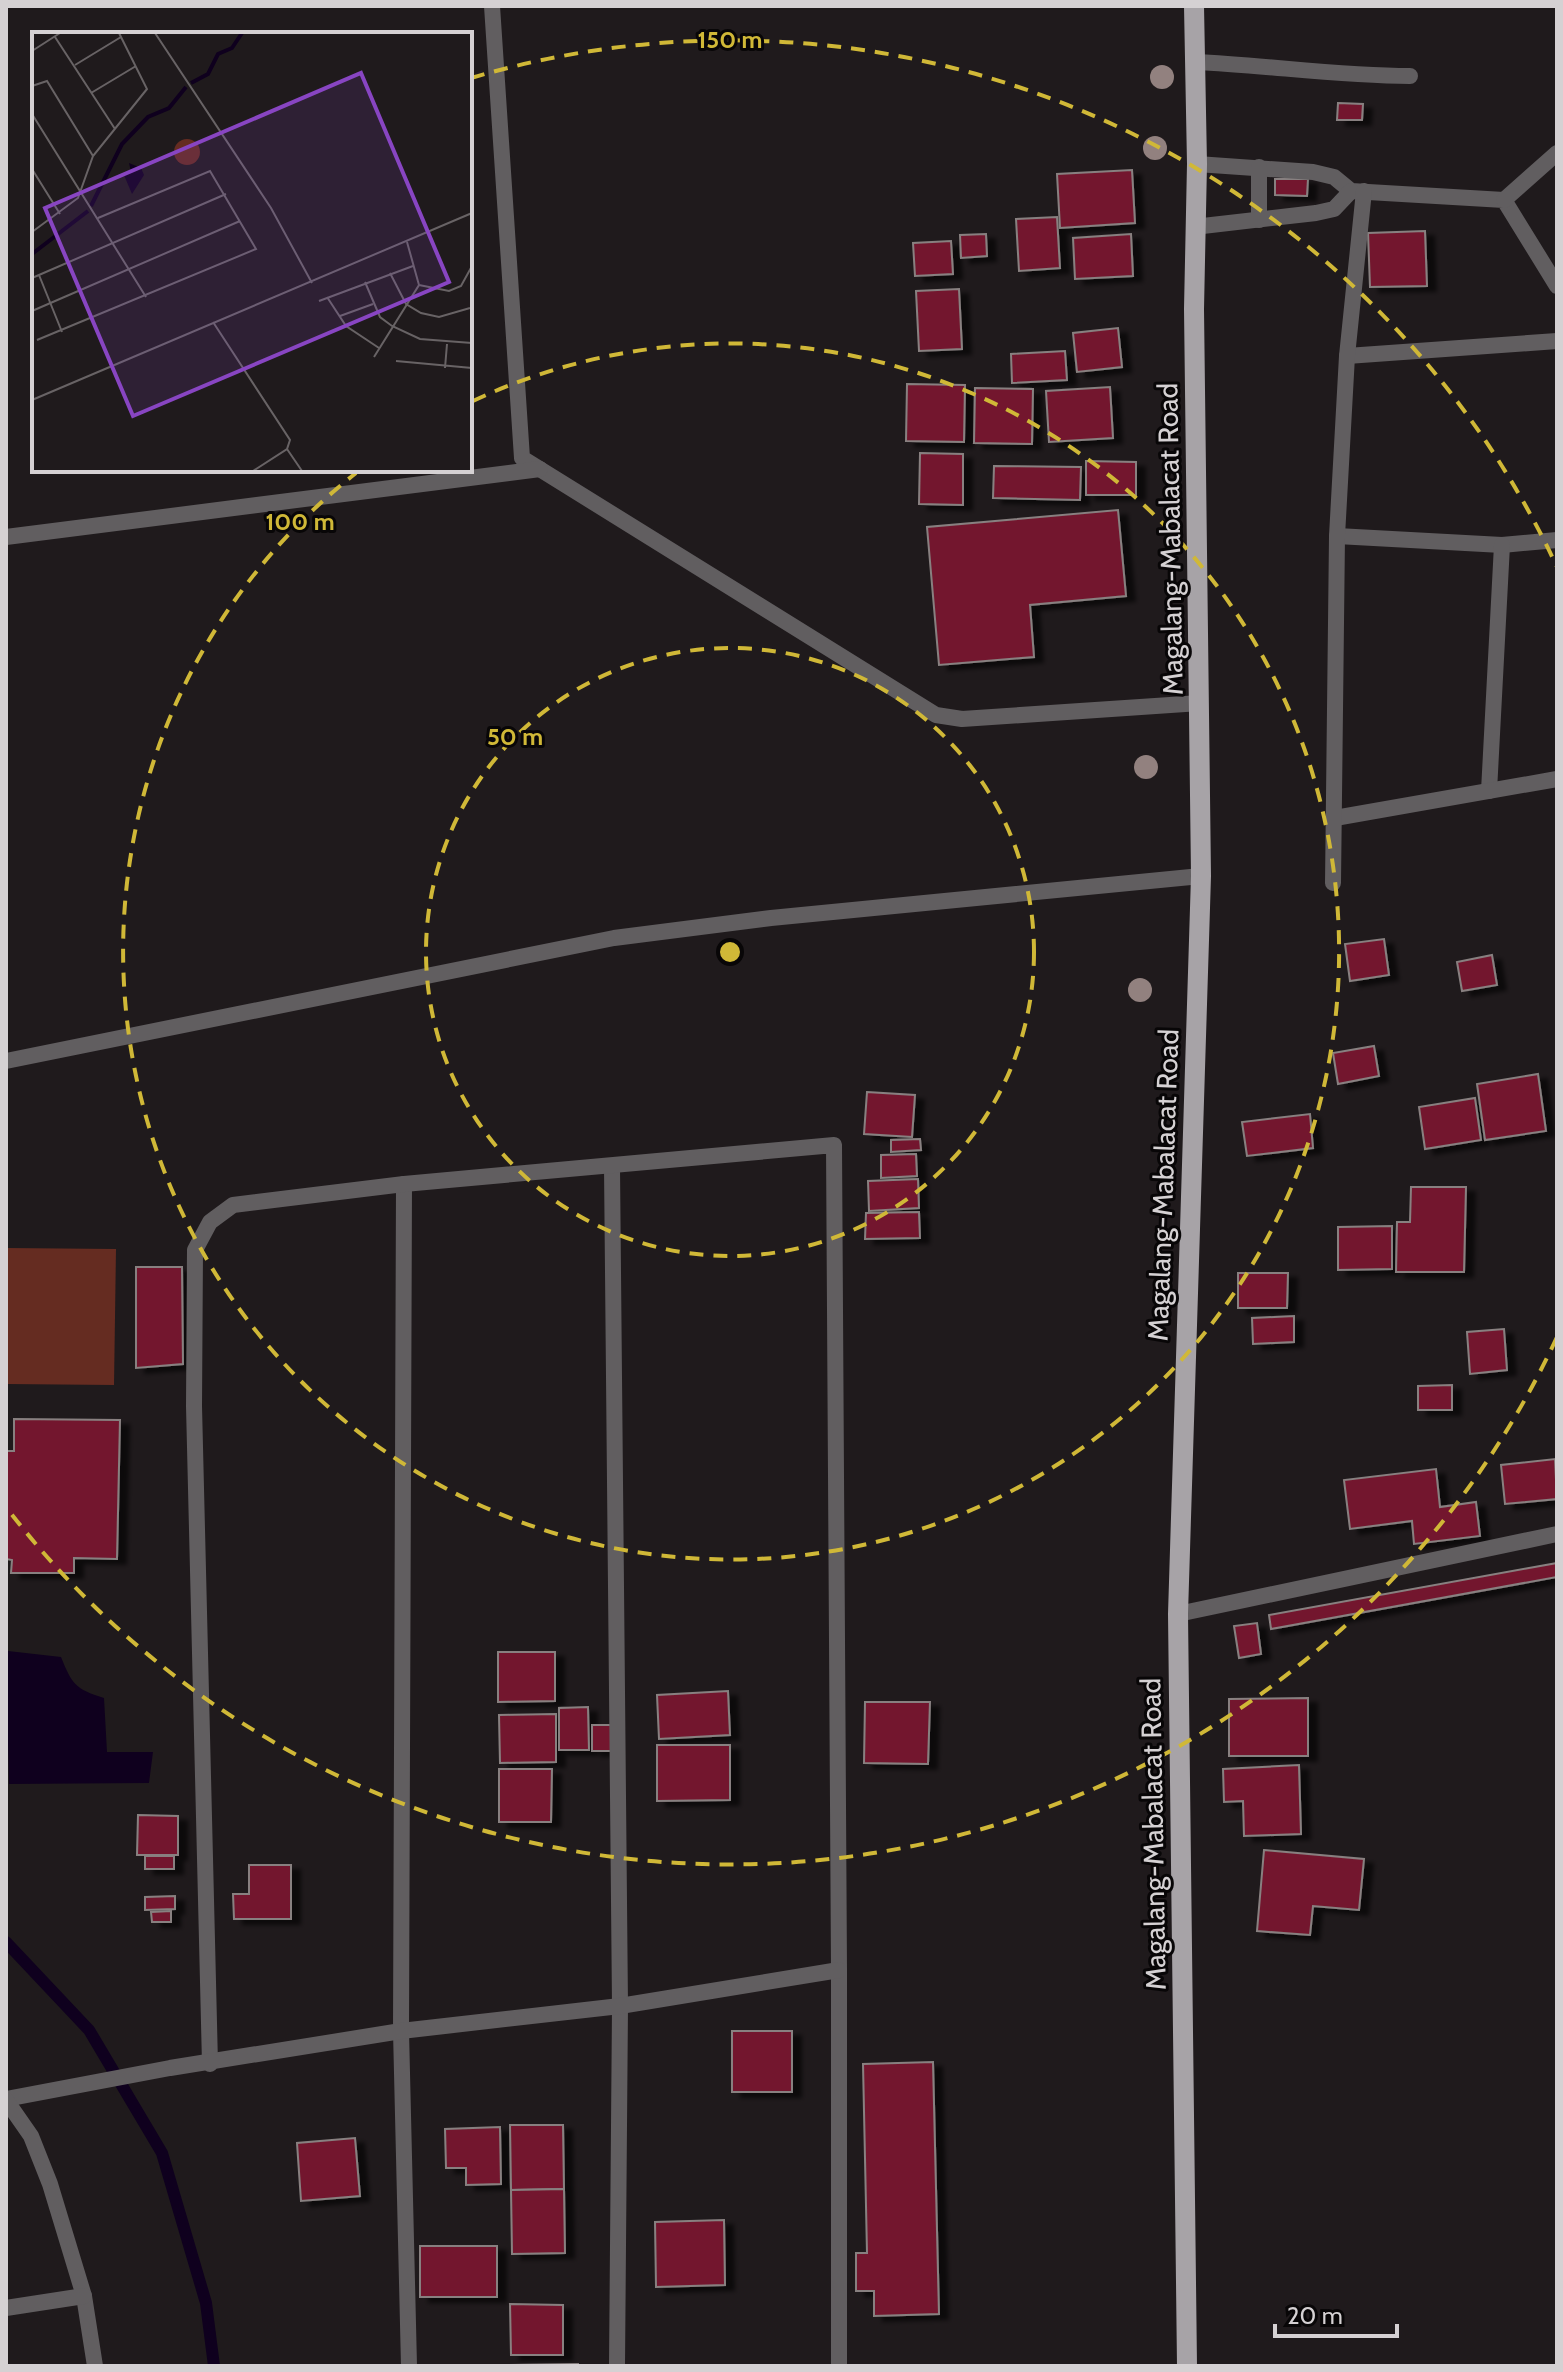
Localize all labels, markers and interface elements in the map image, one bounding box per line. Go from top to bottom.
text: 150 m [698,25,762,54]
inset map [32,32,472,472]
street label: Magalang-Mabalacat Road [1150,383,1190,695]
text: 100 m [265,507,335,536]
text: 50 m [487,722,543,751]
centre of rings [716,938,744,966]
street label: Magalang-Mabalacat Road [1141,1028,1185,1342]
street label: Magalang-Mabalacat Road [1133,1678,1173,1990]
scale bar [1275,2288,1397,2338]
text: 20 m [1287,2301,1343,2330]

